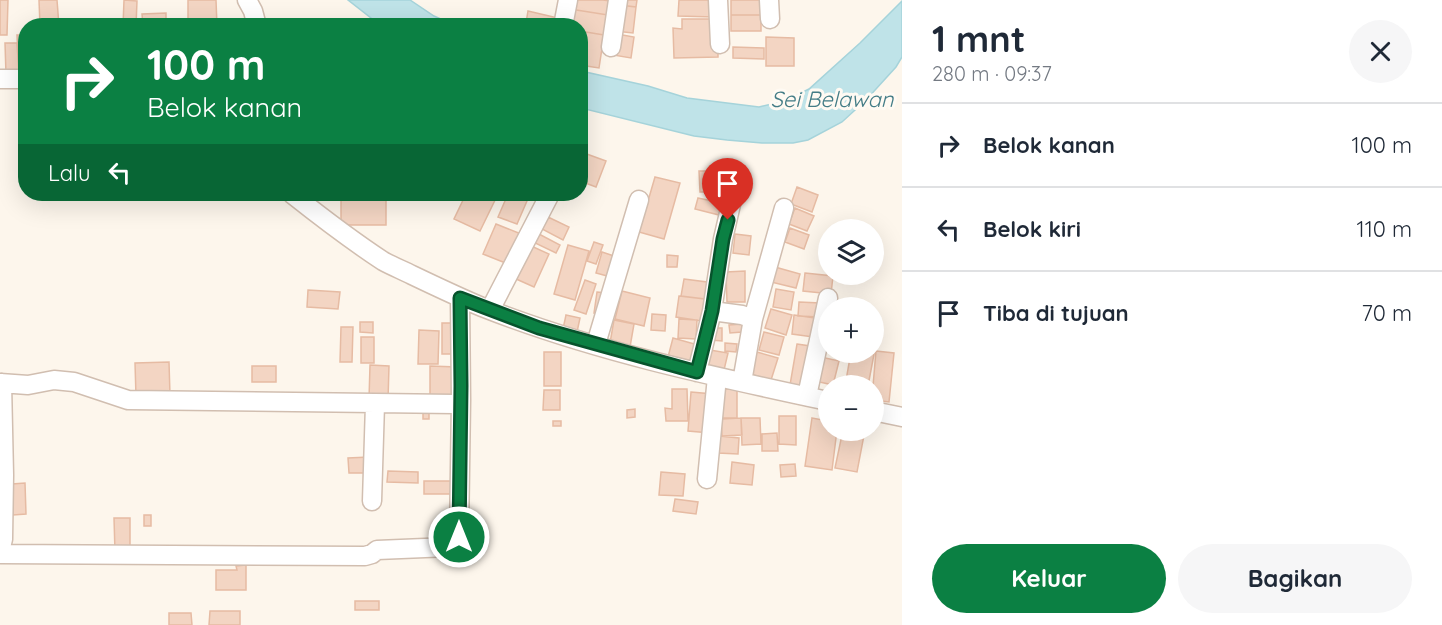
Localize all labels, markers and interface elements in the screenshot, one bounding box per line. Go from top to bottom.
text: 1 mnt [932,16,1025,61]
button: close [1349,20,1412,83]
text: 100 m [147,38,265,91]
icon: right [48,42,126,120]
text: 280 m · 09:37 [932,61,1052,86]
water label: Sei Belawan [770,85,895,113]
text: Belok kanan [147,90,302,124]
icon: right [932,129,965,162]
text: Belok kanan [983,131,1115,159]
text: 100 m [1352,131,1412,159]
icon: left [103,156,136,189]
pin [702,158,753,220]
text: Lalu [48,159,91,187]
icon: arrive [711,167,744,200]
icon: left [932,213,965,246]
text: Belok kiri [983,215,1081,243]
text: 110 m [1357,215,1412,243]
map controls [818,219,884,441]
button: layers [818,219,884,285]
button: + [818,297,884,363]
icon: arrive [932,297,965,330]
text: Tiba di tujuan [983,299,1129,327]
text: 70 m [1362,299,1412,327]
button: − [818,375,884,441]
position arrow [427,505,491,569]
button: Keluar [932,544,1166,613]
button: Bagikan [1178,544,1412,613]

